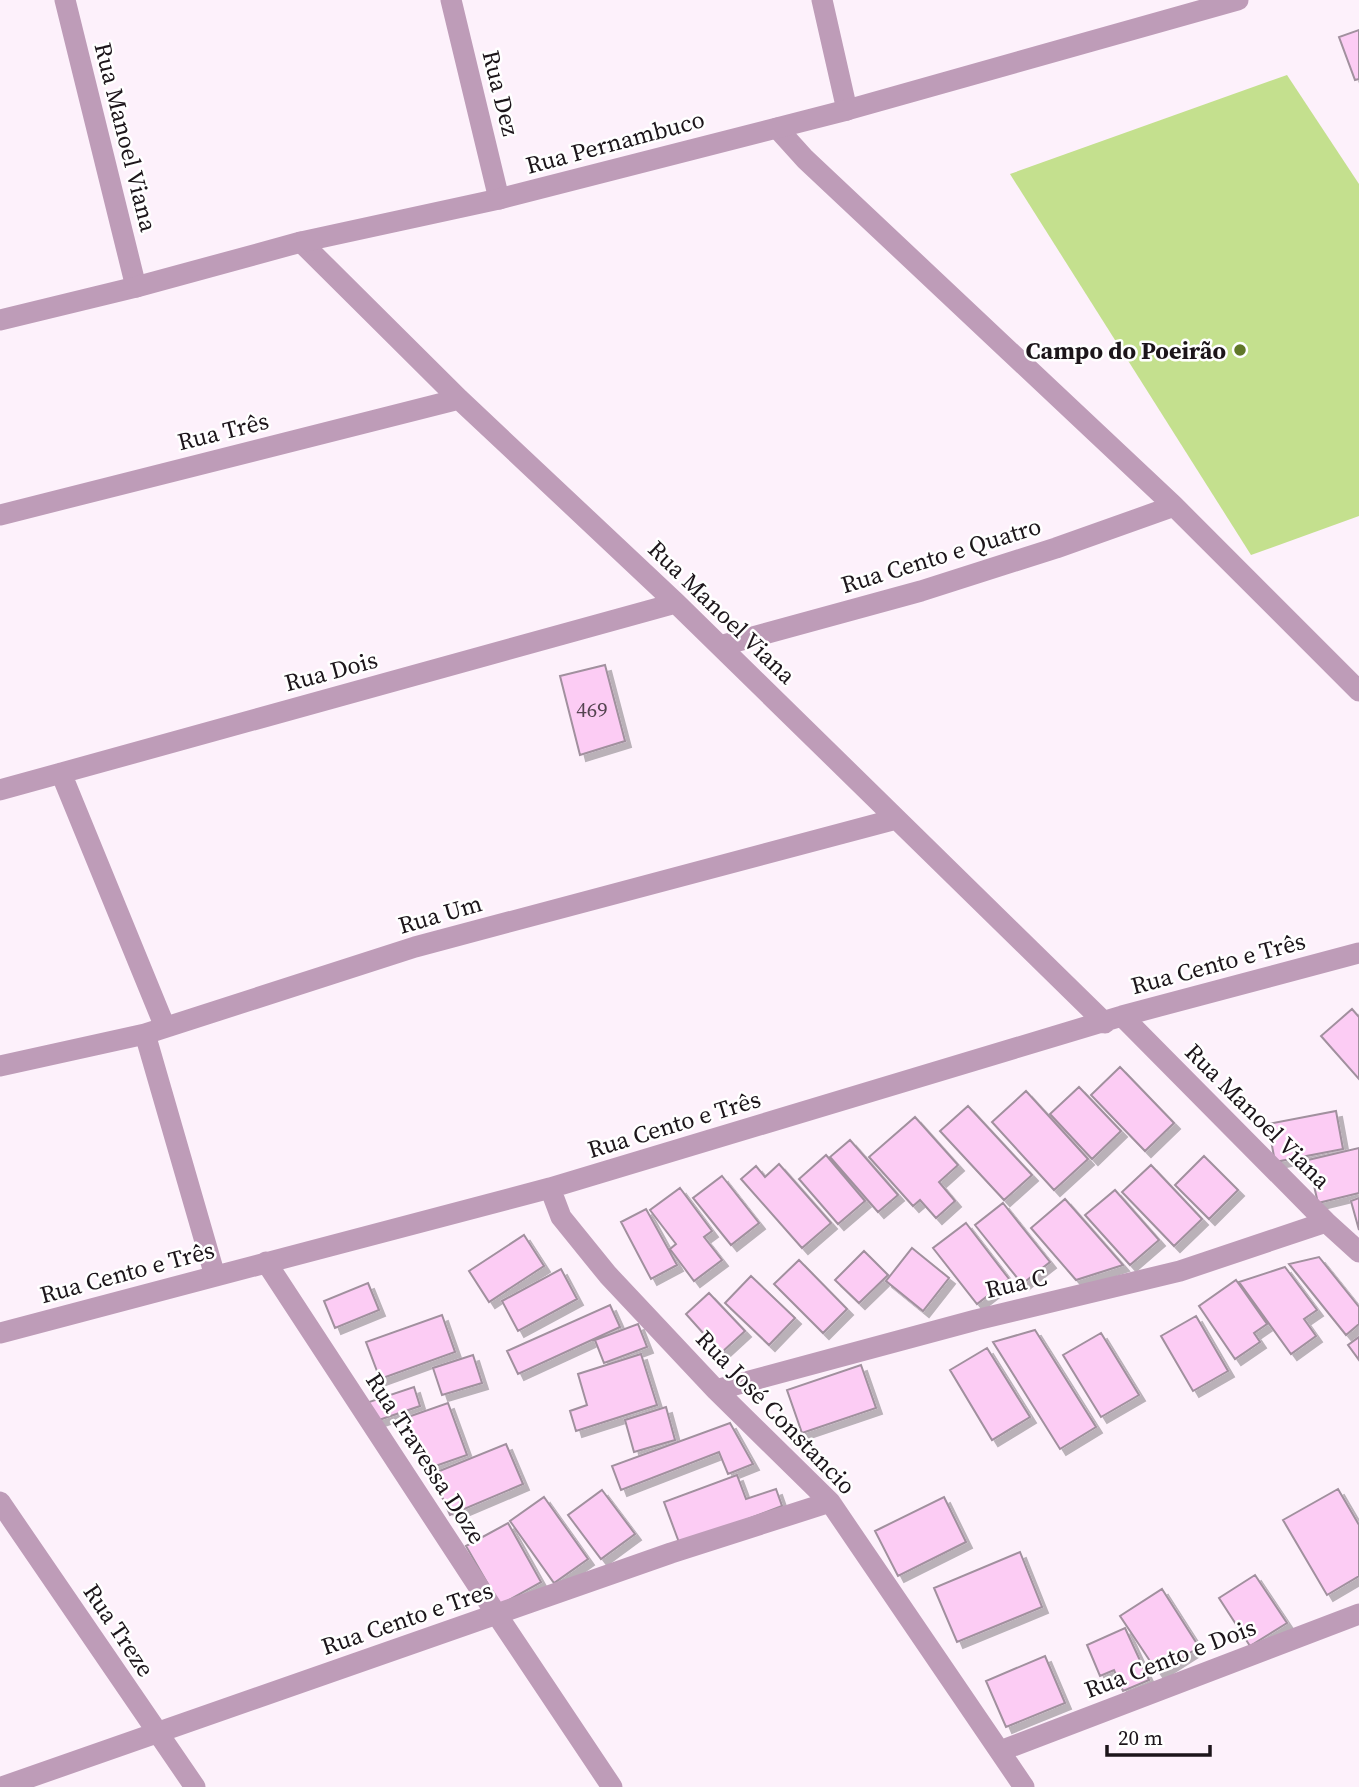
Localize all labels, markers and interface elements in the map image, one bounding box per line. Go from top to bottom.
street label: Rua Manoel Viana [87,39,166,236]
street label: Rua Dez [474,47,528,139]
street label: Rua Pernambuco [522,102,708,182]
place label: Campo do Poeirão [1026,334,1226,367]
marker: Campo do Poeirão [1232,342,1248,358]
street label: Rua Três [174,404,272,458]
street label: Rua Cento e Quatro [837,509,1045,601]
street label: Rua Manoel Viana [641,533,804,692]
street label: Rua Dois [281,643,381,699]
house number: 469 [576,695,608,724]
street label: Rua Um [394,886,486,942]
street label: Rua Cento e Três [1127,924,1309,1002]
street label: Rua Manoel Viana [1178,1036,1339,1197]
street label: Rua Cento e Três [583,1082,765,1166]
street label: Rua Cento e Três [36,1233,218,1311]
street label: Rua C [982,1260,1050,1306]
street label: Rua José Constancio [689,1323,863,1501]
street label: Rua Travessa Doze [358,1366,494,1550]
street label: Rua Cento e Tres [317,1573,497,1663]
street label: Rua Treze [76,1577,162,1683]
street label: Rua Cento e Dois [1080,1610,1260,1706]
scale bar [1107,1714,1210,1758]
text: 20 m [1118,1723,1163,1752]

